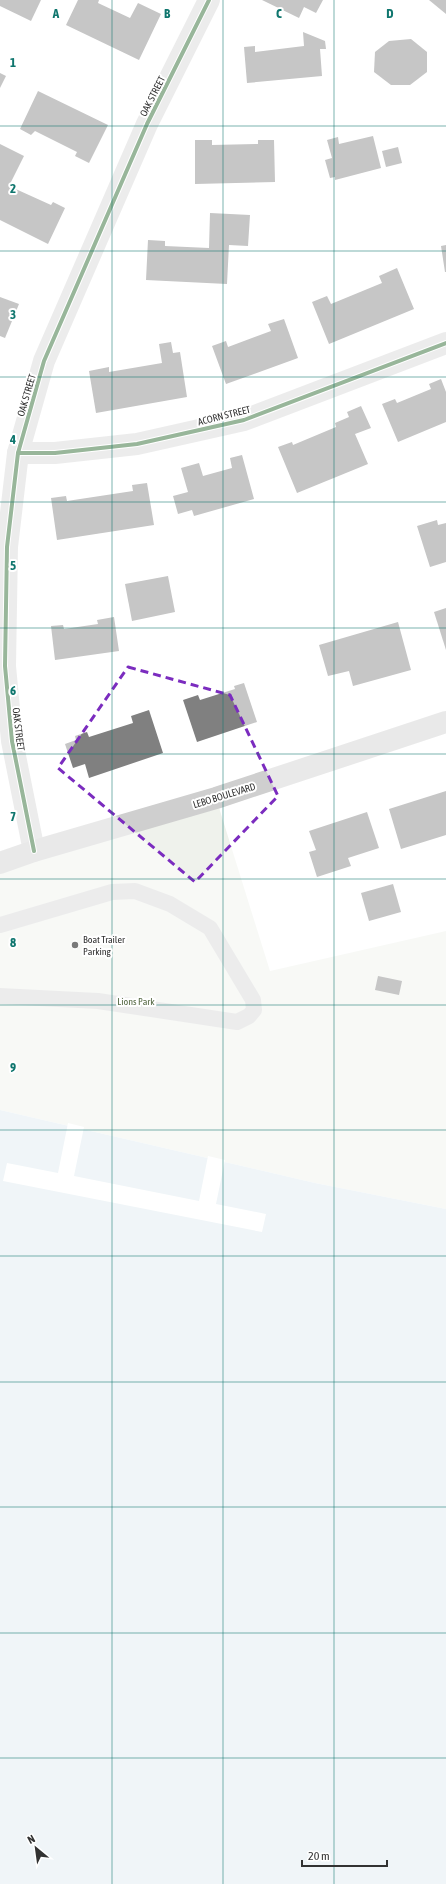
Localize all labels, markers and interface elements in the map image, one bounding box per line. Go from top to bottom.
text: A [52,6,60,21]
text: B [164,6,171,21]
text: C [276,6,282,21]
text: D [386,6,394,21]
text: 1 [10,55,16,70]
street label: OAK STREET [138,74,167,118]
text: 2 [10,181,16,196]
text: 3 [10,307,16,322]
street label: OAK STREET [15,372,38,418]
street label: ACORN STREET [197,403,252,427]
text: 4 [9,432,16,447]
text: 5 [10,558,16,573]
text: 6 [10,683,16,698]
street label: OAK STREET [10,707,27,752]
street label: LEBO BOULEVARD [192,781,257,810]
text: 7 [10,809,16,824]
place label: Boat Trailer Parking [83,934,126,957]
text: 8 [10,935,16,950]
marker: Boat Trailer Parking [70,940,80,950]
park label: Lions Park [117,996,155,1007]
text: 9 [10,1060,16,1075]
north arrow [16,1828,56,1868]
text: N [25,1832,37,1846]
scale bar [302,1842,387,1868]
text: 20 m [308,1849,330,1863]

